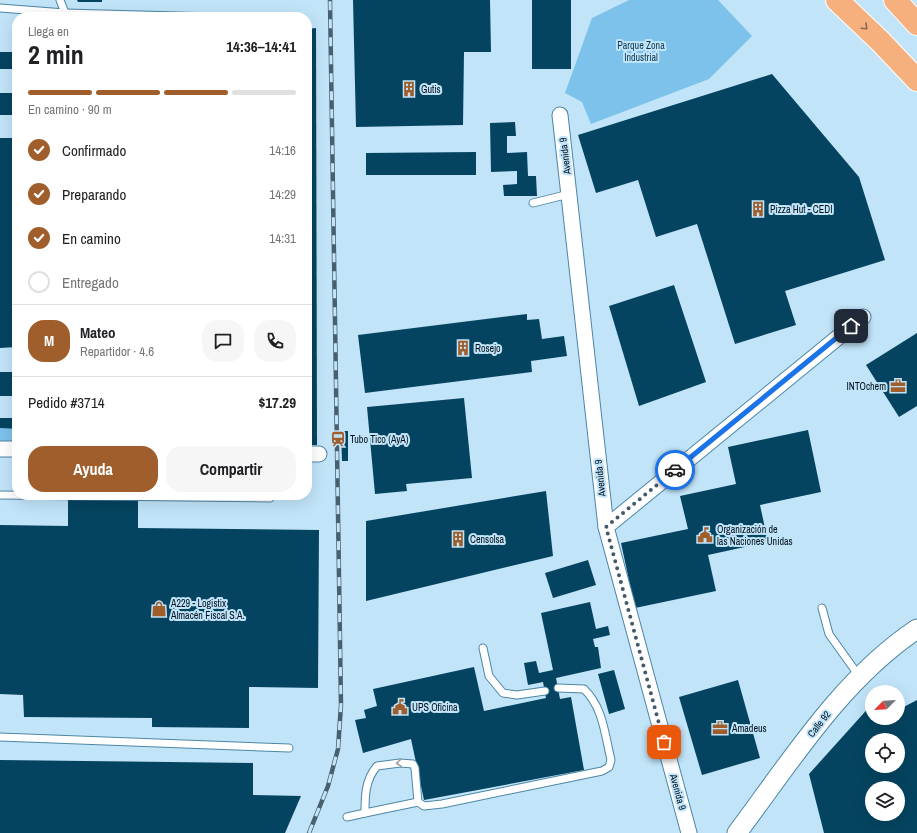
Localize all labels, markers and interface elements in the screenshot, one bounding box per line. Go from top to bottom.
one-way arrow [860,22,868,30]
text: Llega en [28,23,69,40]
text: 14:36–14:41 [226,36,296,57]
text: 2 min [28,37,84,72]
park label: Parque Zona Industrial [617,39,665,64]
building icon: Gutis [400,80,418,98]
place label: Gutis [421,83,441,96]
text: En camino · 90 m [28,101,112,118]
street label: Avenida 9 [556,137,574,176]
icon: check [28,139,50,161]
text: Confirmado [62,140,126,161]
text: 14:16 [269,142,296,159]
icon: check [28,183,50,205]
text: Preparando [62,184,126,205]
text: 14:29 [269,186,296,203]
building icon: Pizza Hut - CEDI [749,200,767,218]
place label: Pizza Hut - CEDI [770,203,832,216]
icon: check [28,227,50,249]
text: En camino [62,228,121,249]
text: 14:31 [269,230,296,247]
text: Entregado [62,272,119,293]
pin [834,309,868,343]
icon: home [840,315,862,337]
button: chat [202,320,244,362]
button: phone [254,320,296,362]
text: Mateo [80,322,116,343]
text: M [44,330,54,351]
building icon: Rosejo [454,339,472,357]
place label: Rosejo [475,342,501,355]
text: Repartidor · 4.6 [80,343,154,360]
office icon: INTOchem [889,377,907,395]
place label: INTOchem [847,380,886,393]
text: Pedido #3714 [28,392,105,413]
text: $17.29 [258,392,296,413]
station icon: Tubo Tico (AyA) [329,430,347,448]
place label: Tubo Tico (AyA) [350,433,409,446]
button: Ayuda [28,446,158,492]
button: Compartir [166,446,296,492]
courier [655,450,695,490]
street label: Avenida 9 [592,459,608,498]
icon: car [664,459,686,481]
place label: Organización de las Naciones Unidas [717,523,793,548]
public building icon: Organización de las Naciones Unidas [696,526,714,544]
building icon: Censolsa [449,530,467,548]
place label: Censolsa [470,533,505,546]
place label: A229 - Logistix Almacén Fiscal S.A. [170,597,245,622]
shop icon: A229 - Logistix Almacén Fiscal S.A. [150,600,168,618]
north arrow [865,685,905,725]
map controls [865,685,905,821]
public building icon: UPS Oficina [391,698,409,716]
place label: UPS Oficina [412,701,458,714]
street label: Calle 92 [805,708,834,740]
office icon: Amadeus [711,719,729,737]
place label: Amadeus [731,722,767,735]
pin [647,725,681,759]
icon: bag [653,731,675,753]
button: locate [865,733,905,773]
one-way arrow [396,758,402,767]
street label: Avenida 9 [667,772,689,812]
button: layers [865,781,905,821]

